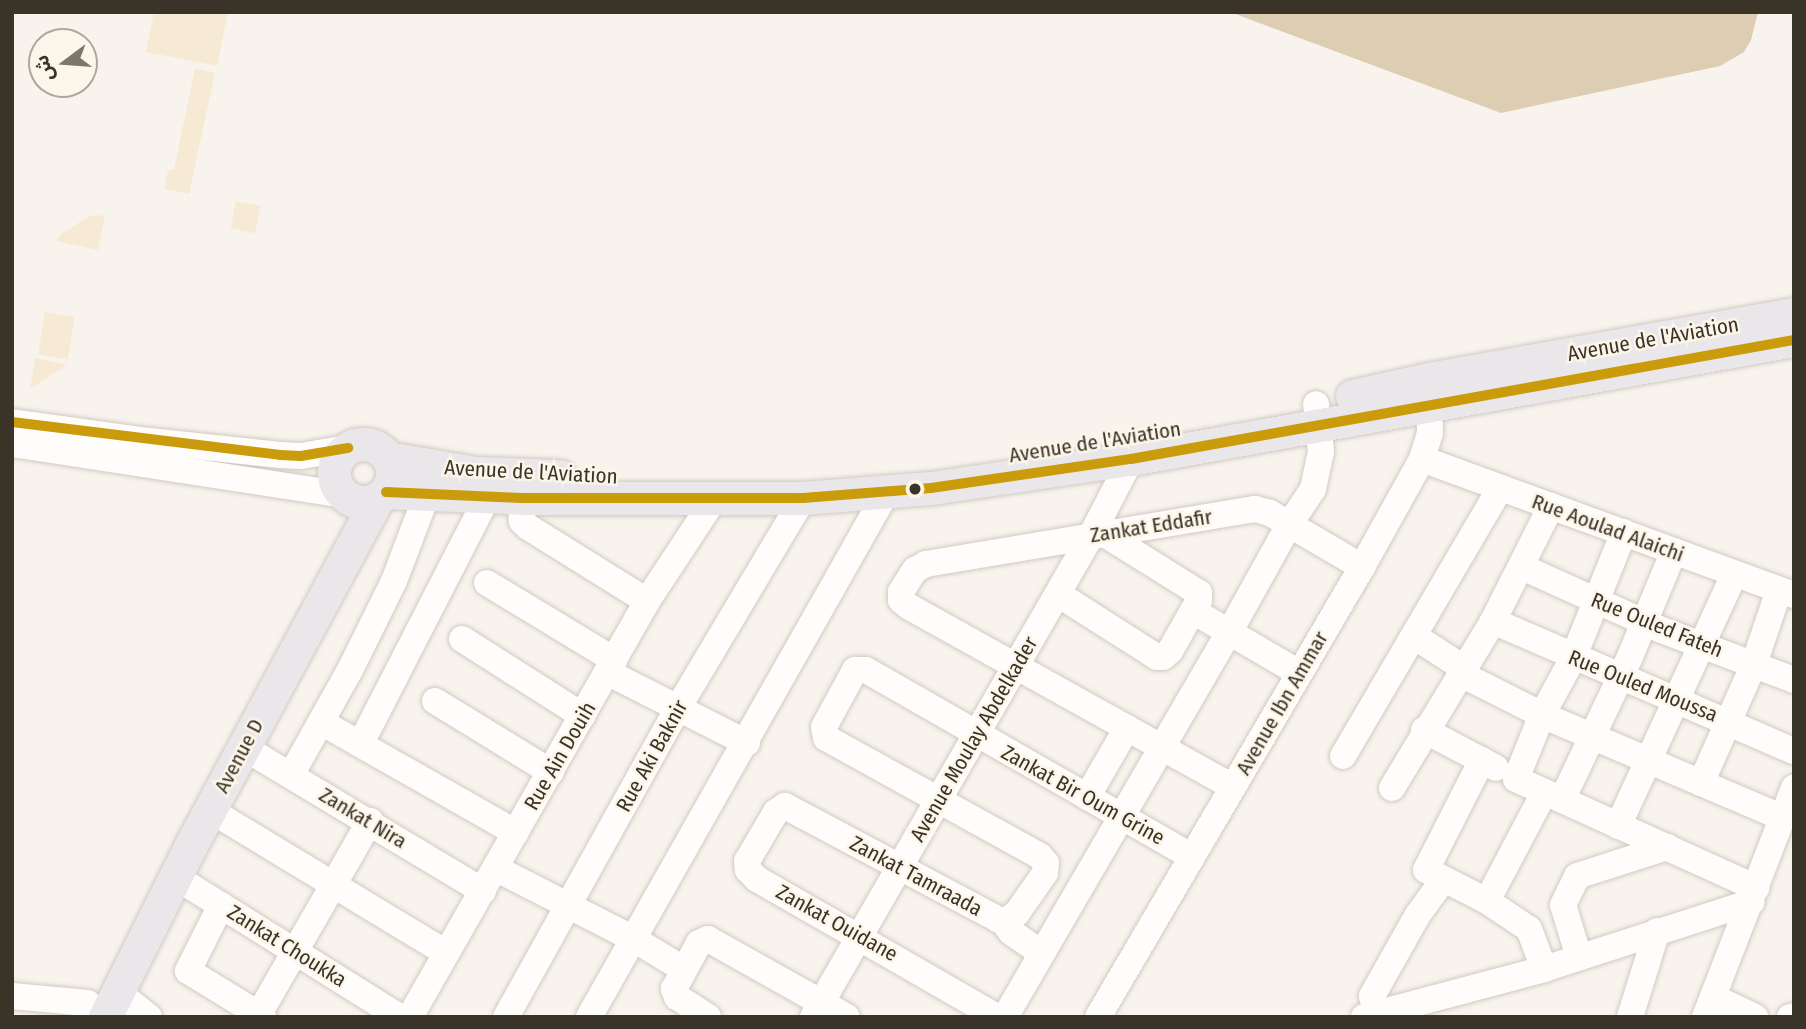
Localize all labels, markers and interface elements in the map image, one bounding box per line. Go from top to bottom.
north arrow [28,28,98,98]
text: ش [30,53,59,84]
street label: Avenue de l'Aviation [1565,312,1741,366]
street label: Avenue de l'Aviation [1007,416,1183,468]
street label: Avenue de l'Aviation [444,455,618,489]
unlabelled marker [908,482,922,496]
street label: Rue Aoulad Alaichi [1528,489,1688,567]
street label: Zankat Eddafir [1088,504,1214,548]
street label: Rue Ouled Fateh [1587,587,1727,663]
street label: Avenue Ibn Ammar [1231,627,1333,779]
street label: Avenue Moulay Abdelkader [905,632,1043,846]
street label: Rue Ouled Moussa [1565,645,1721,727]
street label: Rue Aki Baknir [611,696,693,816]
street label: Rue Ain Douih [519,697,601,815]
street label: Avenue D [209,715,269,797]
street label: Zankat Bir Oum Grine [997,740,1169,850]
street label: Zankat Nira [315,782,411,854]
street label: Zankat Tamraada [845,831,987,921]
street label: Zankat Ouidane [772,879,902,967]
street label: Zankat Choukka [223,899,351,993]

